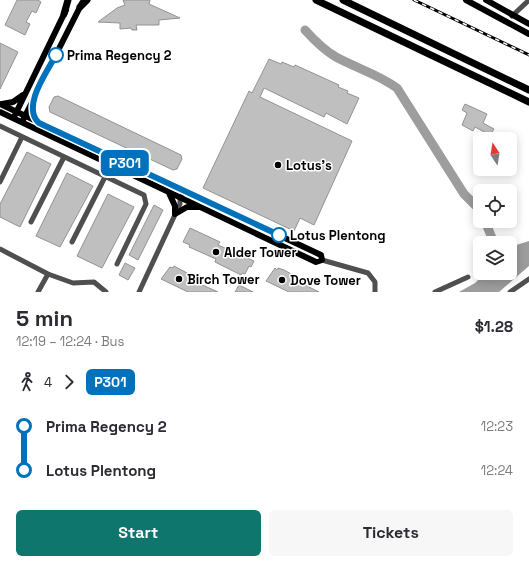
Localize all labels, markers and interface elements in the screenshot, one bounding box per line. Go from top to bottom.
marker: Prima Regency 2 [48,47,64,63]
place label: Prima Regency 2 [67,47,172,64]
north arrow [473,132,517,176]
map controls [473,132,517,280]
line badge: P301 [97,150,153,176]
text: P301 [109,154,141,172]
place label: Lotus's [286,157,332,174]
marker: Lotus's [273,160,283,170]
button: locate [473,184,517,228]
marker: Lotus Plentong [271,227,287,243]
place label: Lotus Plentong [290,227,385,244]
button: layers [473,236,517,280]
place label: Alder Tower [224,244,297,261]
marker: Alder Tower [211,247,221,257]
place label: Birch Tower [187,271,260,288]
place label: Dove Tower [290,272,361,289]
marker: Birch Tower [174,274,184,284]
marker: Dove Tower [277,275,287,285]
text: 5 min [16,304,73,332]
text: $1.28 [475,317,513,336]
text: 12:19 – 12:24 · Bus [16,333,124,350]
icon: walk [16,371,38,393]
icon: forward [58,371,80,393]
text: P301 [94,373,127,391]
text: 4 [44,374,52,391]
text: Prima Regency 2 [46,417,167,436]
text: 12:23 [481,418,513,435]
text: Lotus Plentong [46,461,156,480]
text: 12:24 [481,462,513,479]
button: Start [16,510,261,556]
button: Tickets [269,510,513,556]

